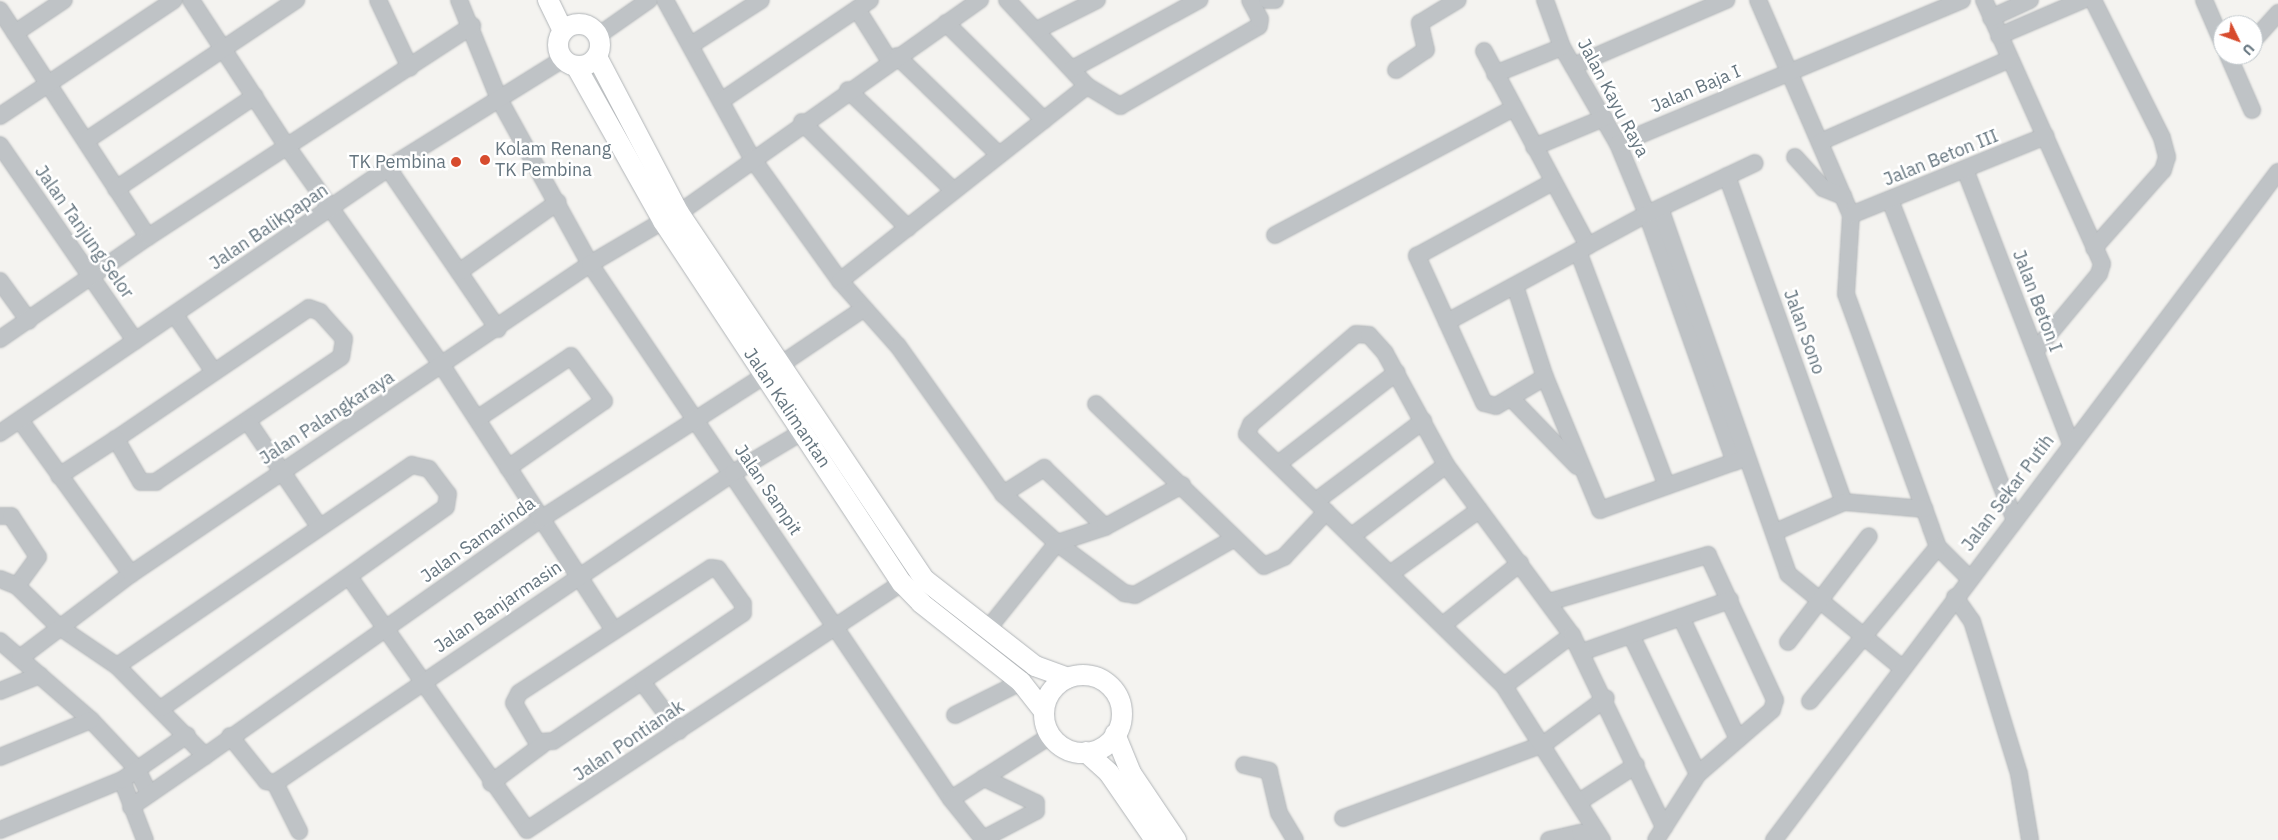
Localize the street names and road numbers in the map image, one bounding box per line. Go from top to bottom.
street label: Jalan Kayu Raya [1573,35,1653,161]
street label: Jalan Baja I [1648,61,1744,117]
street label: Jalan Beton III [1880,125,2002,191]
street label: Jalan Tanjung Selor [30,161,138,303]
street label: Jalan Balikpapan [206,179,332,275]
street label: Jalan Beton I [2008,247,2066,355]
street label: Jalan Sono [1779,287,1829,377]
street label: Jalan Kalimantan [739,344,835,472]
street label: Jalan Palangkaraya [256,367,398,469]
street label: Jalan Sekar Putih [1957,431,2059,555]
street label: Jalan Sampit [730,441,806,539]
street label: Jalan Samarinda [417,493,539,587]
street label: Jalan Banjarmasin [430,556,566,658]
street label: Jalan Pontianak [570,696,688,786]

